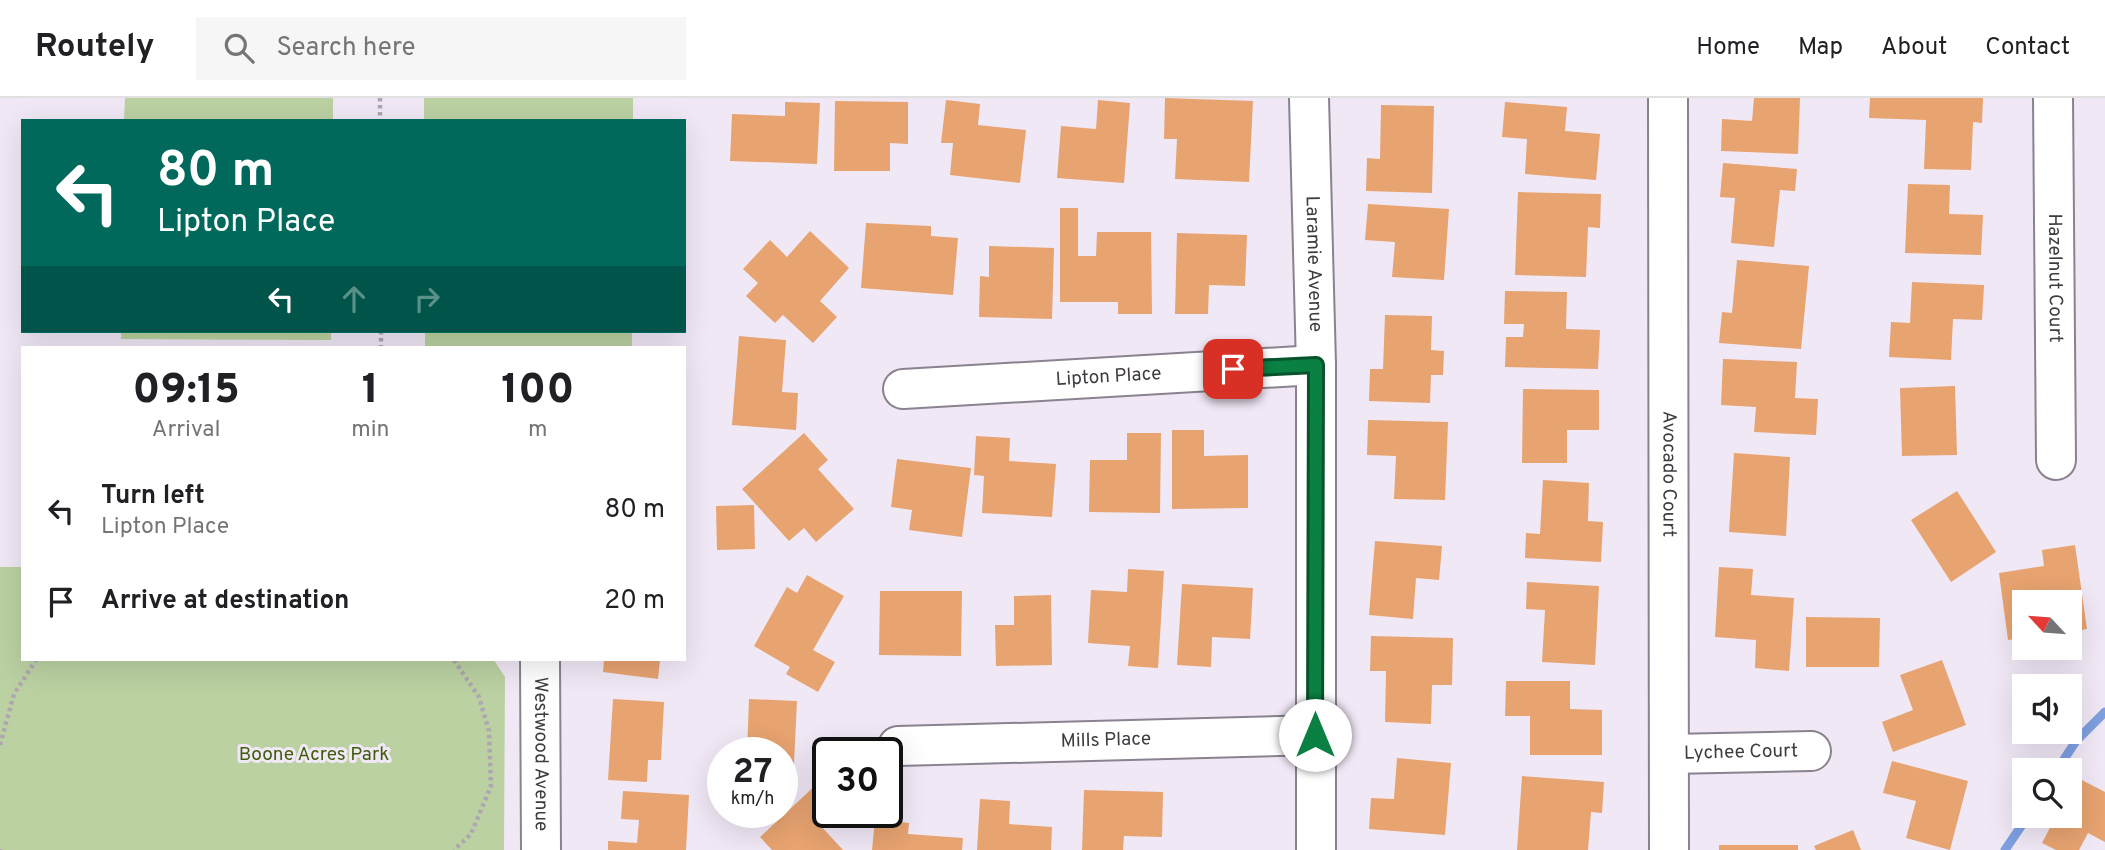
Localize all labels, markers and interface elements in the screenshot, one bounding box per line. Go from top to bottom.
search box [196,17,686,80]
text: Routely [35,27,154,69]
icon: search [220,29,258,67]
text: Search here [276,32,415,65]
text: Home [1696,33,1760,63]
text: Map [1798,33,1843,63]
text: About [1881,33,1947,63]
text: Contact [1985,33,2070,63]
text: 80 m [157,142,274,204]
icon: left [42,147,133,238]
street label: Laramie Avenue [1300,195,1327,333]
text: Lipton Place [157,203,335,243]
street label: Hazelnut Court [2042,213,2067,343]
icon: left [262,280,300,318]
icon: ahead [335,280,373,318]
icon: right [408,280,446,318]
pin [1203,339,1263,399]
icon: arrive [1214,350,1252,388]
street label: Lipton Place [1055,362,1162,392]
text: 09:15 [133,365,240,418]
text: 1 [362,365,379,418]
text: 100 [501,365,574,418]
street label: Avocado Court [1656,411,1681,537]
text: Arrival [152,416,220,445]
text: min [351,416,390,445]
text: m [528,416,548,445]
text: Turn left [101,480,205,513]
icon: left [42,492,80,530]
text: 80 m [605,494,665,527]
text: Lipton Place [101,513,229,542]
icon: arrive [42,583,80,621]
text: Arrive at destination [101,585,349,618]
text: 20 m [604,585,665,618]
north arrow [2012,590,2082,660]
map controls [2012,590,2082,828]
button: sound [2012,674,2082,744]
street label: Westwood Avenue [528,677,553,831]
position arrow [1278,698,1352,772]
street label: Mills Place [1060,727,1152,754]
speed limit sign: 30 [812,737,903,828]
street label: Lychee Court [1684,739,1798,766]
park label: Boone Acres Park [239,743,389,767]
text: 27 [733,751,772,795]
button: search [2012,758,2082,828]
text: km/h [731,788,774,811]

